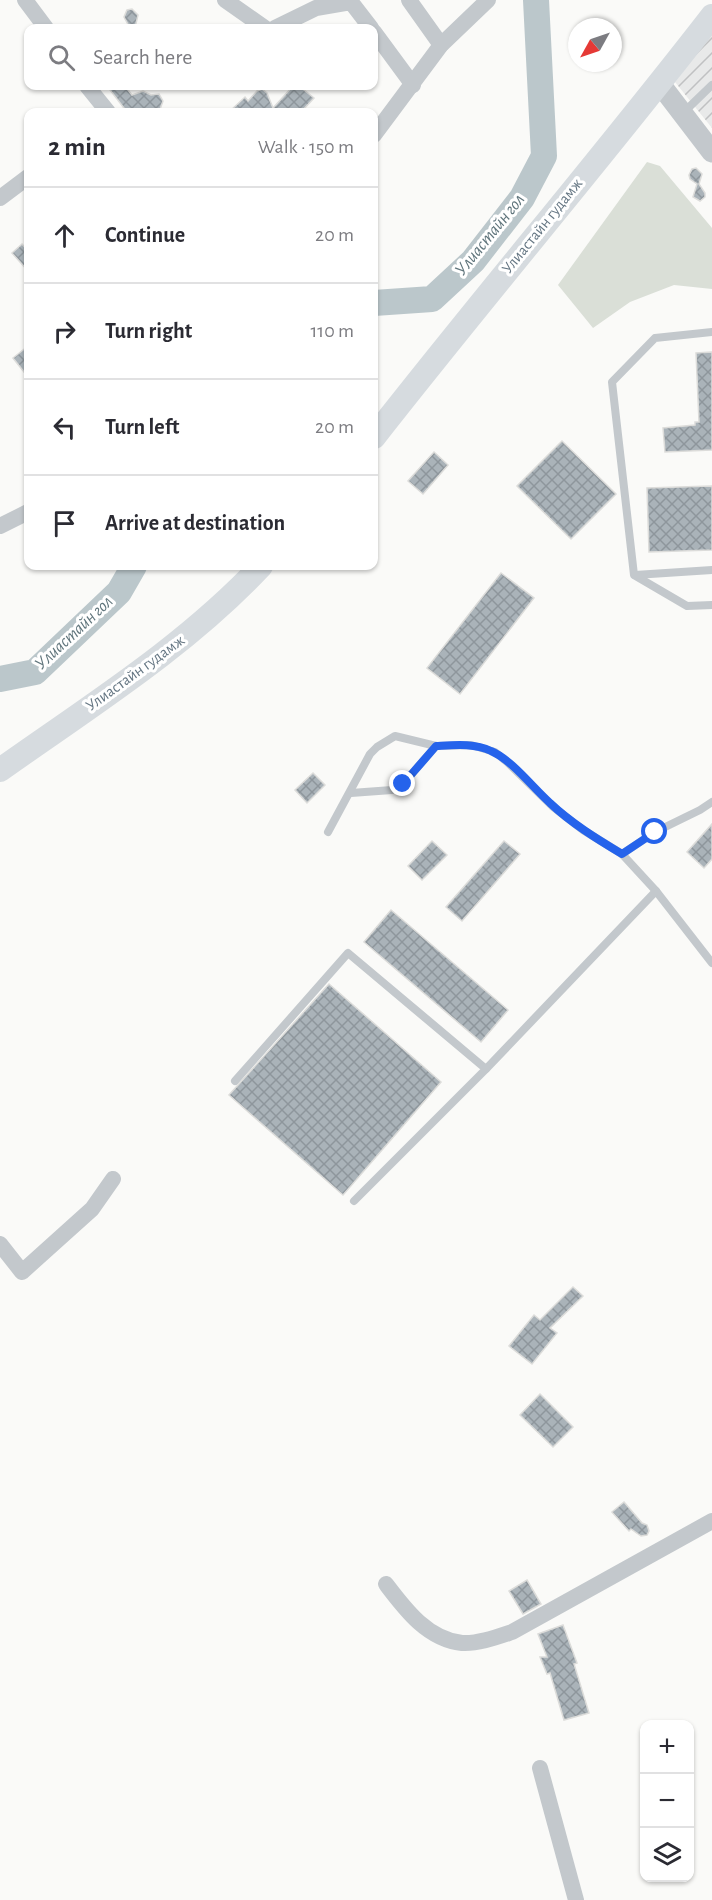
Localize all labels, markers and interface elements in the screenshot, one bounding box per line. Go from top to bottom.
north arrow [568,18,622,72]
search box [24,24,378,90]
icon: search [45,41,78,74]
text: Search here [93,46,192,68]
text: 2 min [48,134,106,160]
text: Walk · 150 m [258,137,354,157]
street label: Улиастайн гудамж [499,175,586,277]
water label: Улиастайн гол [452,191,528,279]
icon: ahead [48,219,81,252]
text: Continue [105,224,185,246]
text: 20 m [315,225,354,245]
icon: right [48,315,81,348]
text: Turn right [105,320,192,342]
text: 110 m [310,321,354,341]
icon: left [48,411,81,444]
text: Turn left [105,416,179,438]
text: 20 m [315,417,354,437]
icon: arrive [48,507,81,540]
text: Arrive at destination [105,512,285,534]
water label: Улиастайн гол [32,593,116,673]
street label: Улиастайн гудамж [83,632,188,715]
route end [389,770,415,796]
route start [641,818,667,844]
map controls [640,1720,694,1882]
button: + [640,1720,694,1774]
button: − [640,1774,694,1828]
button: layers [640,1828,694,1882]

